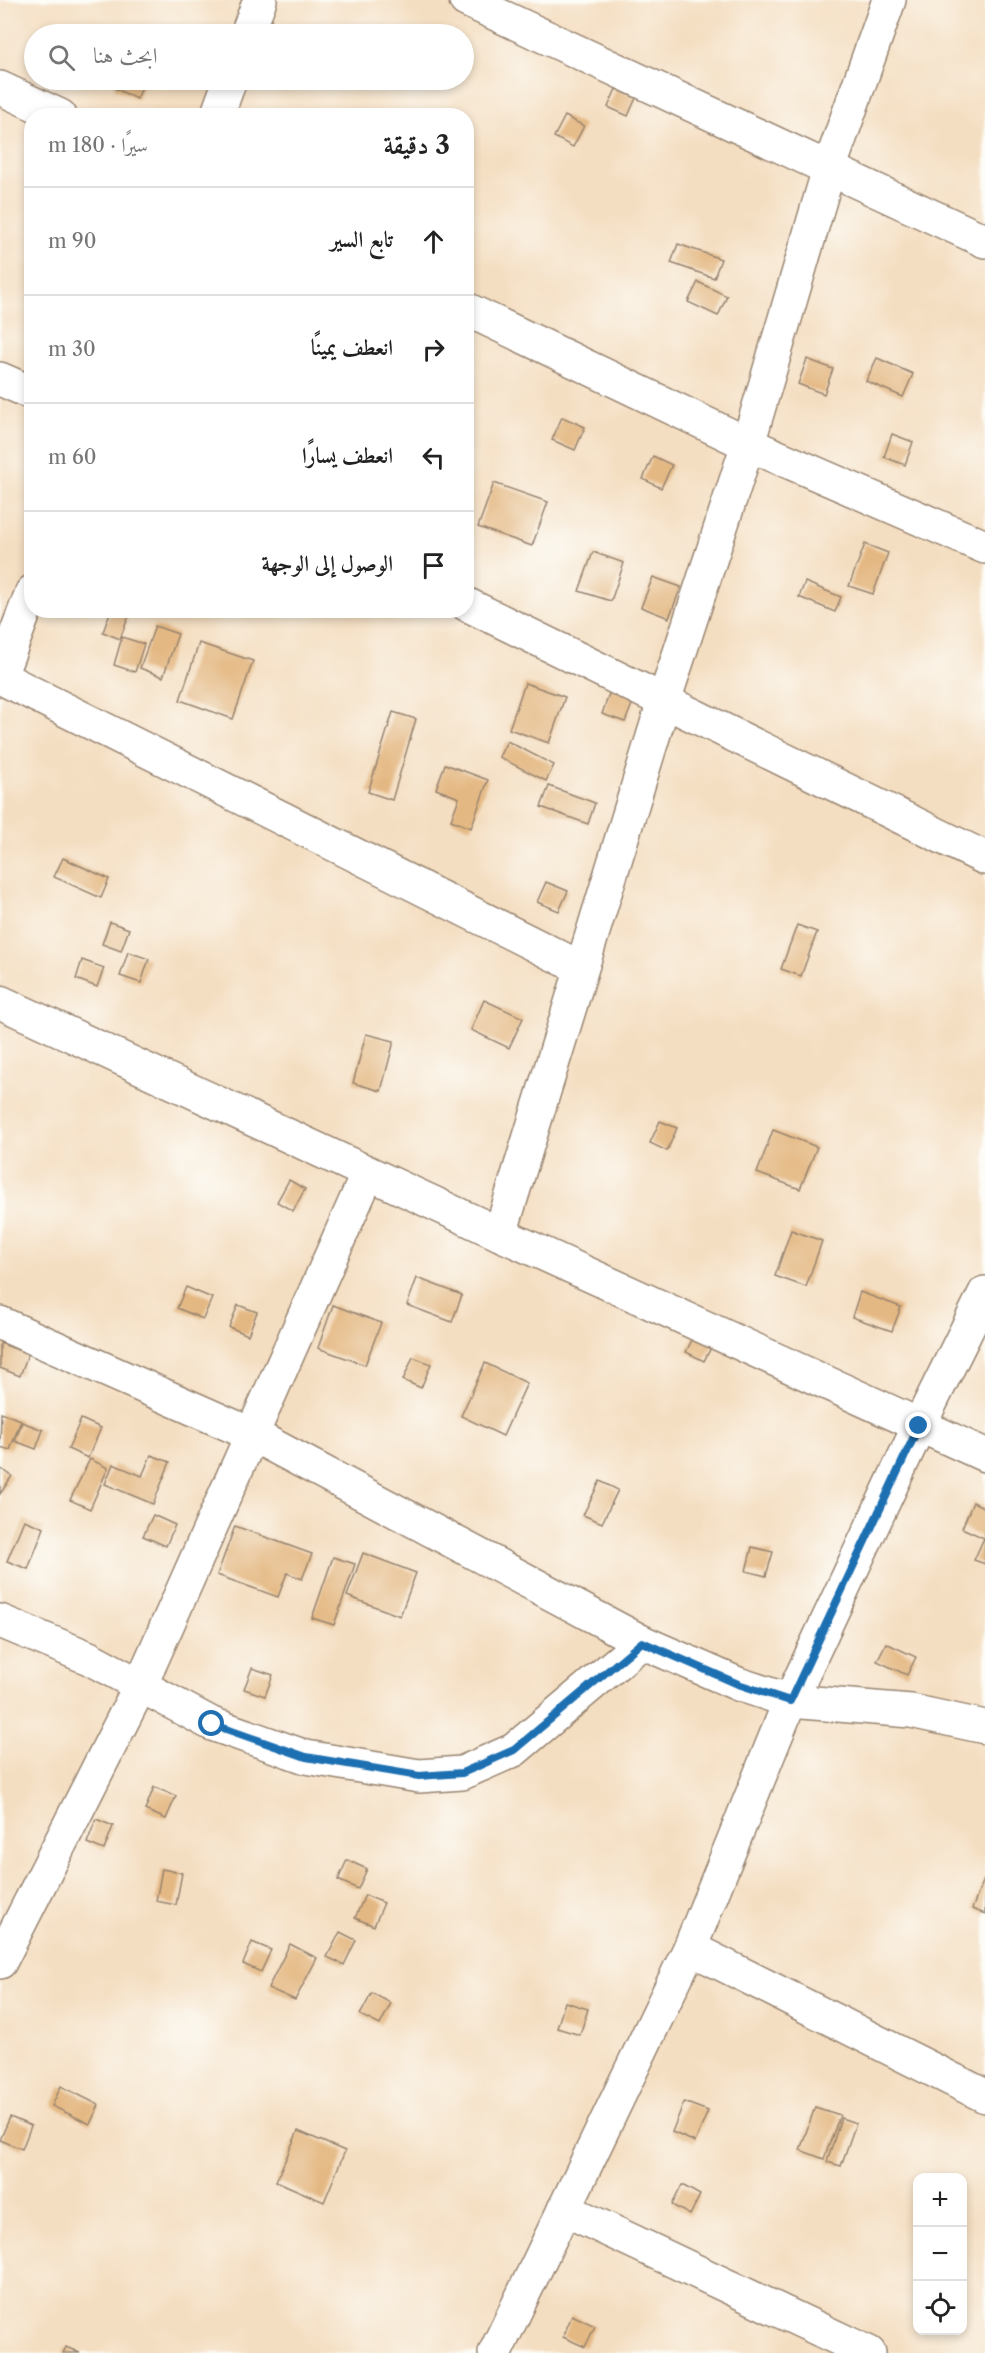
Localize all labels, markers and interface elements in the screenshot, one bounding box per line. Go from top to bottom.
search box [24,24,474,90]
icon: search [45,41,78,74]
text: ابحث هنا [93,42,158,69]
text: 3 دقيقة [383,129,450,161]
text: سيرًا · 180 m [48,133,148,157]
icon: ahead [417,225,450,258]
text: تابع السير [330,226,393,253]
text: 90 m [48,229,96,253]
icon: right [417,333,450,366]
text: انعطف يمينًا [311,334,393,361]
text: 30 m [48,337,96,361]
icon: left [417,441,450,474]
text: انعطف يسارًا [302,442,393,469]
text: 60 m [48,445,96,469]
icon: arrive [417,549,450,582]
text: الوصول إلى الوجهة [261,550,393,577]
route end [905,1412,931,1438]
route start [198,1710,224,1736]
map controls [913,2173,967,2335]
button: + [913,2173,967,2227]
button: − [913,2227,967,2281]
button: locate [913,2281,967,2335]

